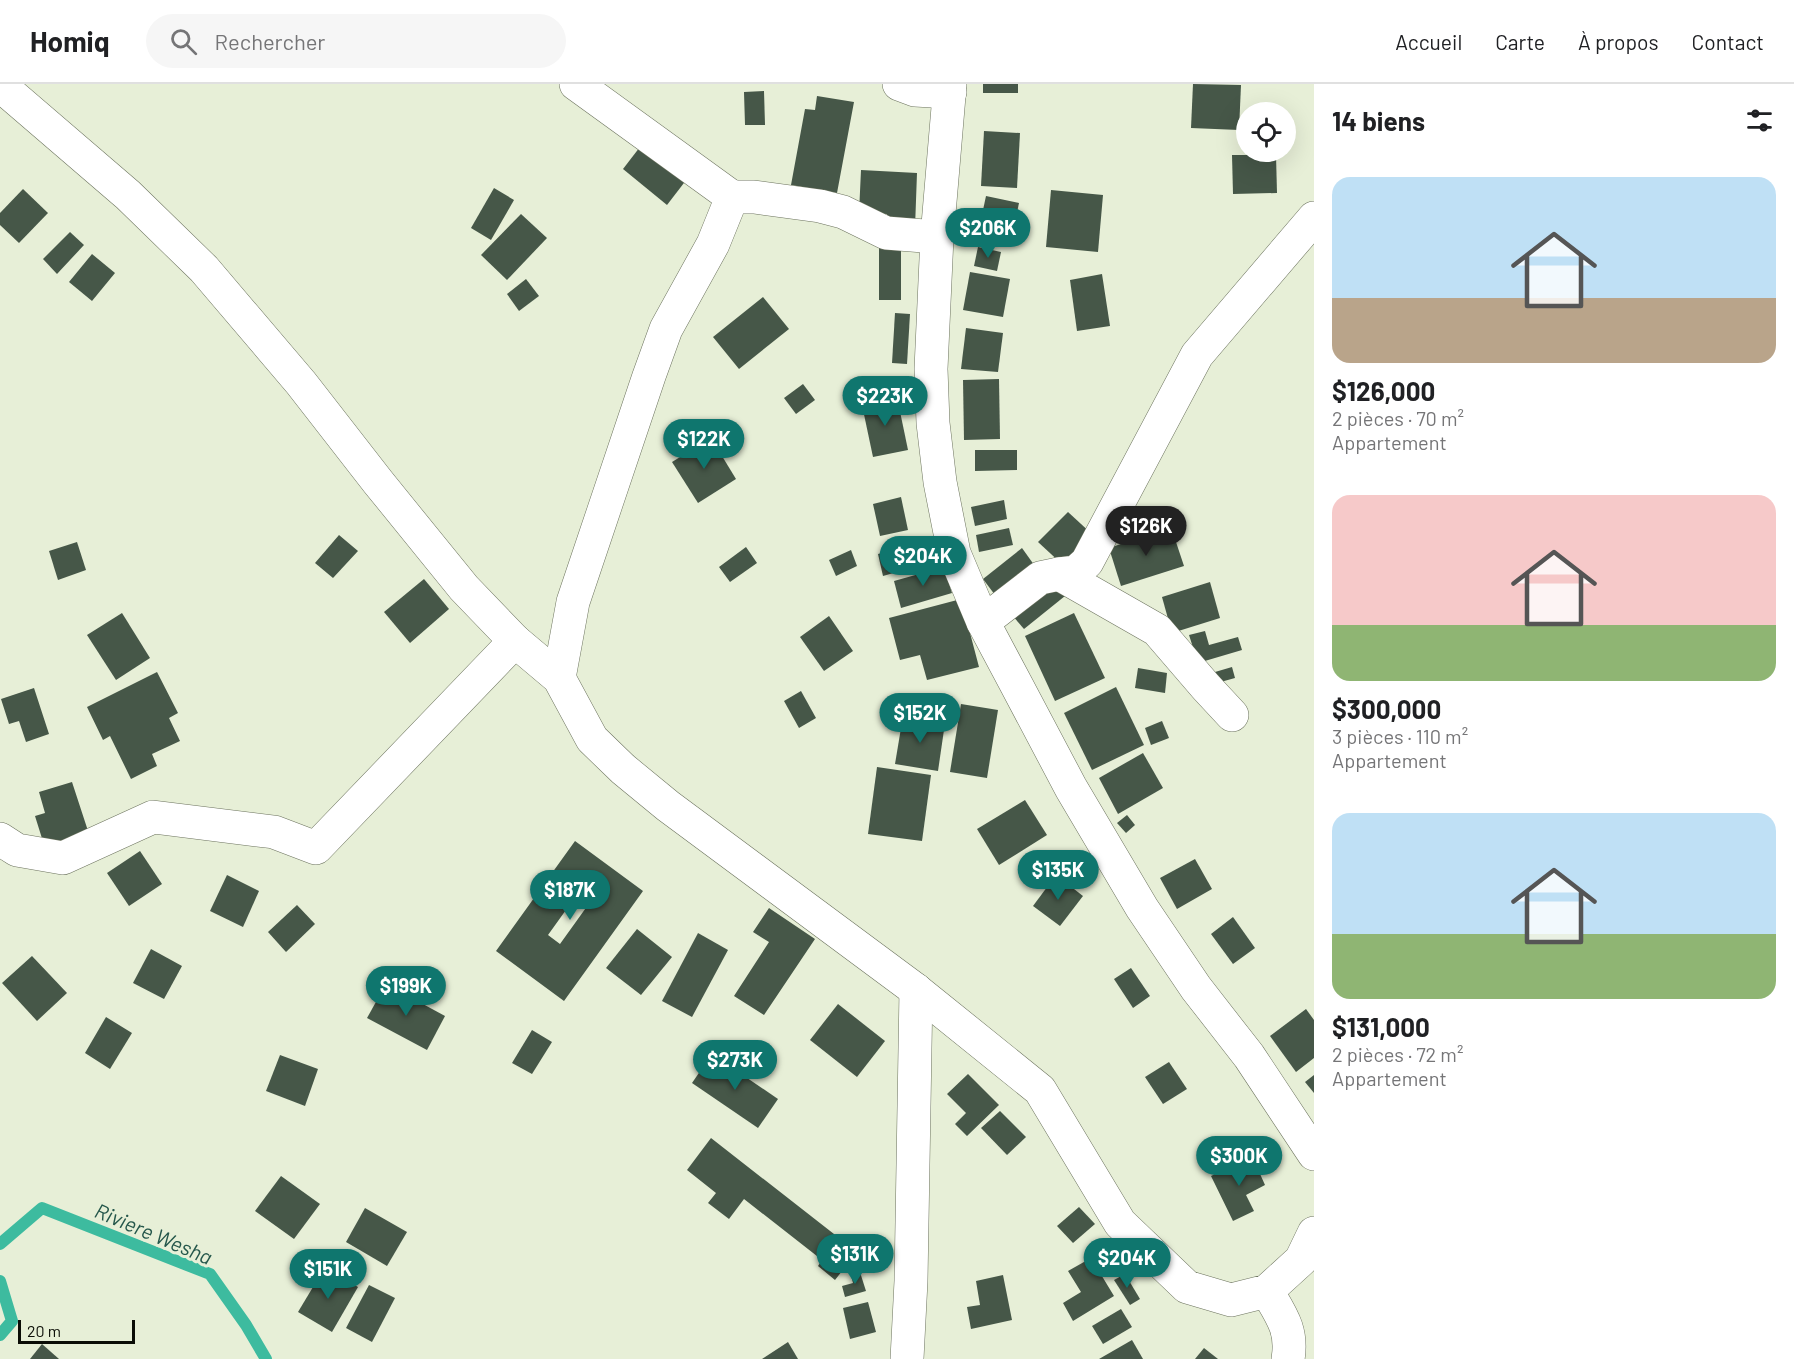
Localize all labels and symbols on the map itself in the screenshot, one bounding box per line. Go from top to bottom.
pin: $206K [946,208,1030,259]
pin: $223K [843,376,927,427]
pin: $122K [662,419,746,470]
pin: $126K [1104,506,1188,557]
pin: $204K [881,536,965,587]
pin: $152K [878,693,962,744]
pin: $135K [1016,850,1100,901]
pin: $187K [528,870,612,921]
pin: $199K [364,966,448,1017]
pin: $273K [693,1040,777,1091]
pin: $300K [1197,1136,1281,1187]
water label: Riviere Wesha [92,1197,216,1269]
pin: $131K [813,1234,897,1285]
pin: $204K [1085,1238,1169,1289]
pin: $151K [286,1249,370,1300]
scale bar [18,1317,135,1344]

